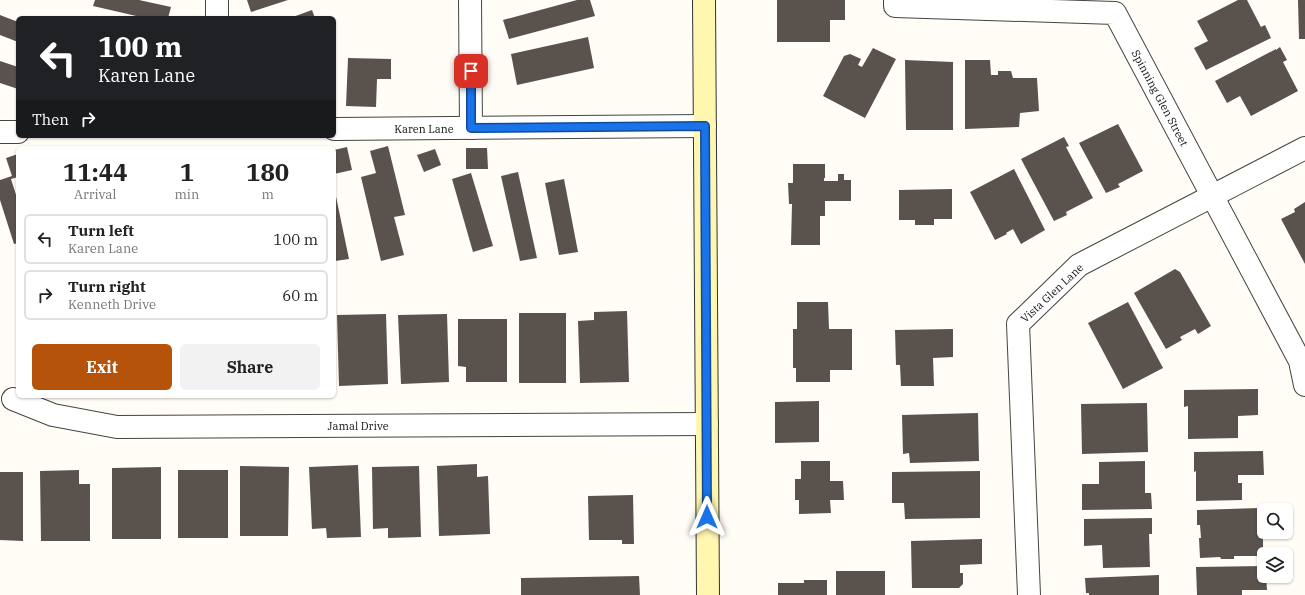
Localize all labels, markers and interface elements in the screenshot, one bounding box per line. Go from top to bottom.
text: 100 m [98,28,182,65]
icon: left [32,32,84,84]
street label: Spinning Glen Street [1129,47,1191,149]
pin [454,54,488,88]
icon: arrive [460,60,482,82]
text: Karen Lane [98,64,195,87]
icon: right [77,108,99,130]
text: Then [32,110,69,129]
street label: Karen Lane [394,122,454,136]
text: 11:44 [63,156,128,188]
text: 1 [180,156,194,188]
text: 180 [246,156,289,188]
text: Arrival [74,186,116,203]
text: min [174,186,199,203]
text: m [261,186,274,203]
text: Turn left [68,221,134,240]
icon: left [34,228,56,250]
text: 100 m [273,230,318,249]
text: Karen Lane [68,240,138,257]
street label: Vista Glen Lane [1018,260,1086,326]
text: Turn right [68,277,146,296]
icon: right [34,284,56,306]
text: 60 m [282,286,318,305]
text: Kenneth Drive [68,296,156,313]
button: Exit [32,344,172,390]
button: Share [180,344,320,390]
street label: Jamal Drive [327,419,389,433]
position arrow [686,496,728,538]
map controls [1257,503,1293,583]
button: search [1257,503,1293,539]
button: layers [1257,547,1293,583]

